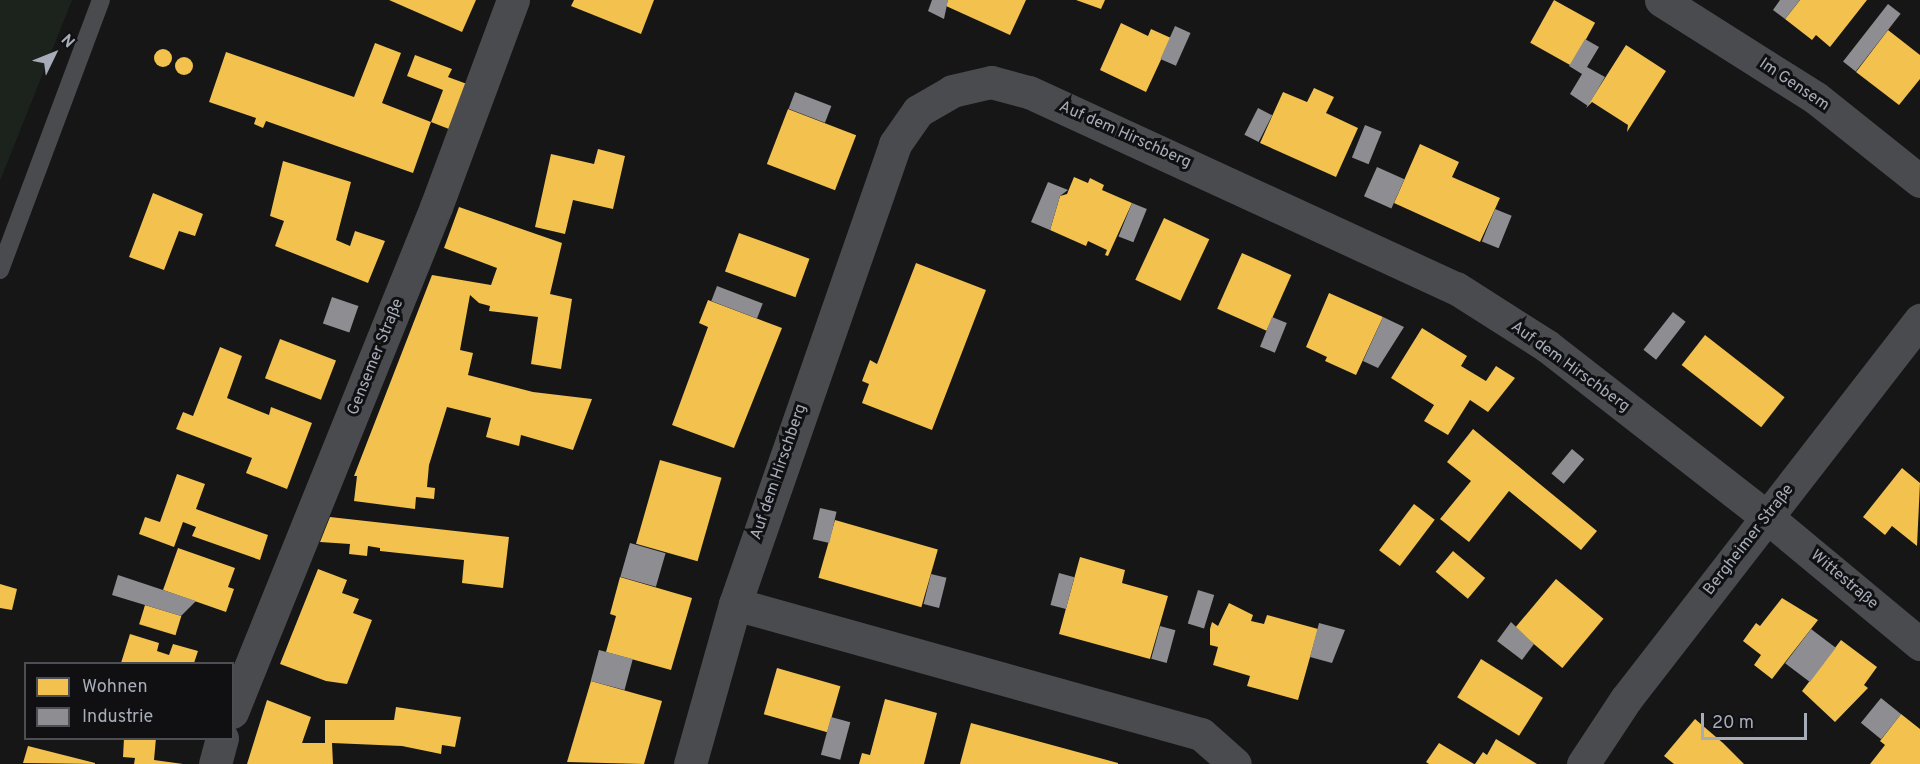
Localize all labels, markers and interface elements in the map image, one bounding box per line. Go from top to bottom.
north arrow [24,24,84,84]
text: N [56,31,78,53]
street label: Im Gensem [1755,55,1833,115]
street label: Auf dem Hirschberg [1056,97,1194,173]
street label: Gensemer Straße [344,296,408,418]
street label: Auf dem Hirschberg [1507,317,1633,417]
street label: Auf dem Hirschberg [747,402,811,542]
street label: Bergheimer Straße [1700,481,1798,599]
street label: Wittestraße [1806,546,1882,614]
legend [24,662,234,740]
text: Wohnen [82,676,148,699]
scale bar [1704,701,1810,739]
text: Industrie [82,706,153,729]
text: 20 m [1712,712,1754,735]

